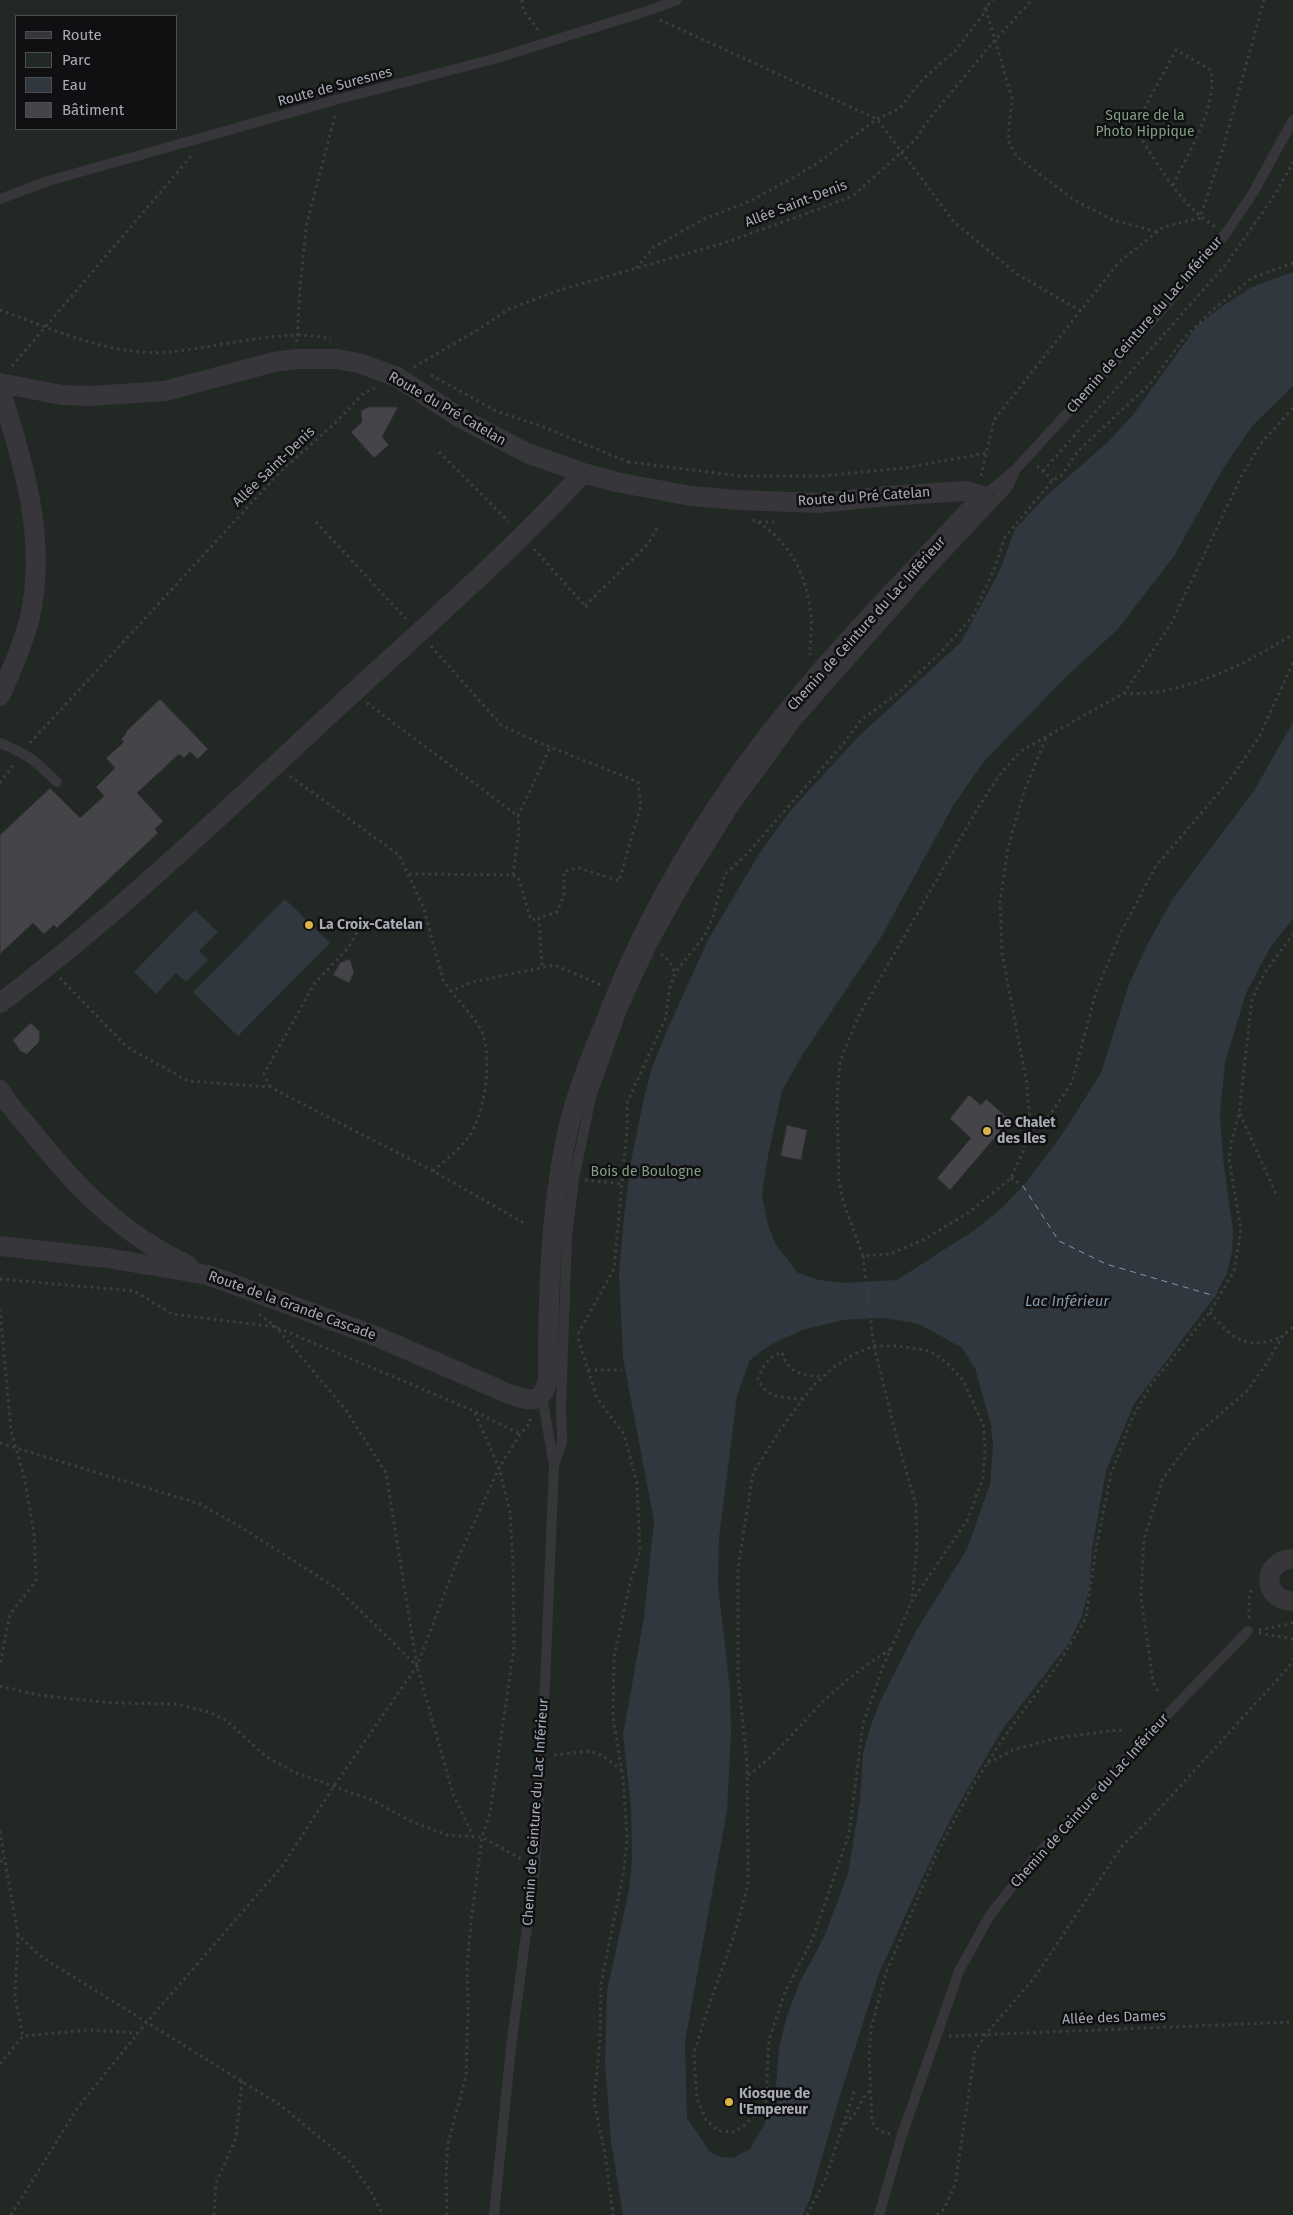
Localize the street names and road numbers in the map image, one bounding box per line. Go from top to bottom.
street label: Route de Suresnes [276,64,394,110]
street label: Allée Saint-Denis [743,177,849,231]
street label: Chemin de Ceinture du Lac Inférieur [1064,233,1226,417]
street label: Route du Pré Catelan [385,369,509,449]
street label: Allée Saint-Denis [229,423,319,511]
street label: Route du Pré Catelan [797,484,931,510]
street label: Chemin de Ceinture du Lac Inférieur [784,534,950,714]
street label: Route de la Grande Cascade [206,1268,378,1344]
street label: Chemin de Ceinture du Lac Inférieur [520,1698,552,1926]
street label: Chemin de Ceinture du Lac Inférieur [1007,1711,1173,1891]
street label: Allée des Dames [1062,2008,1166,2028]

